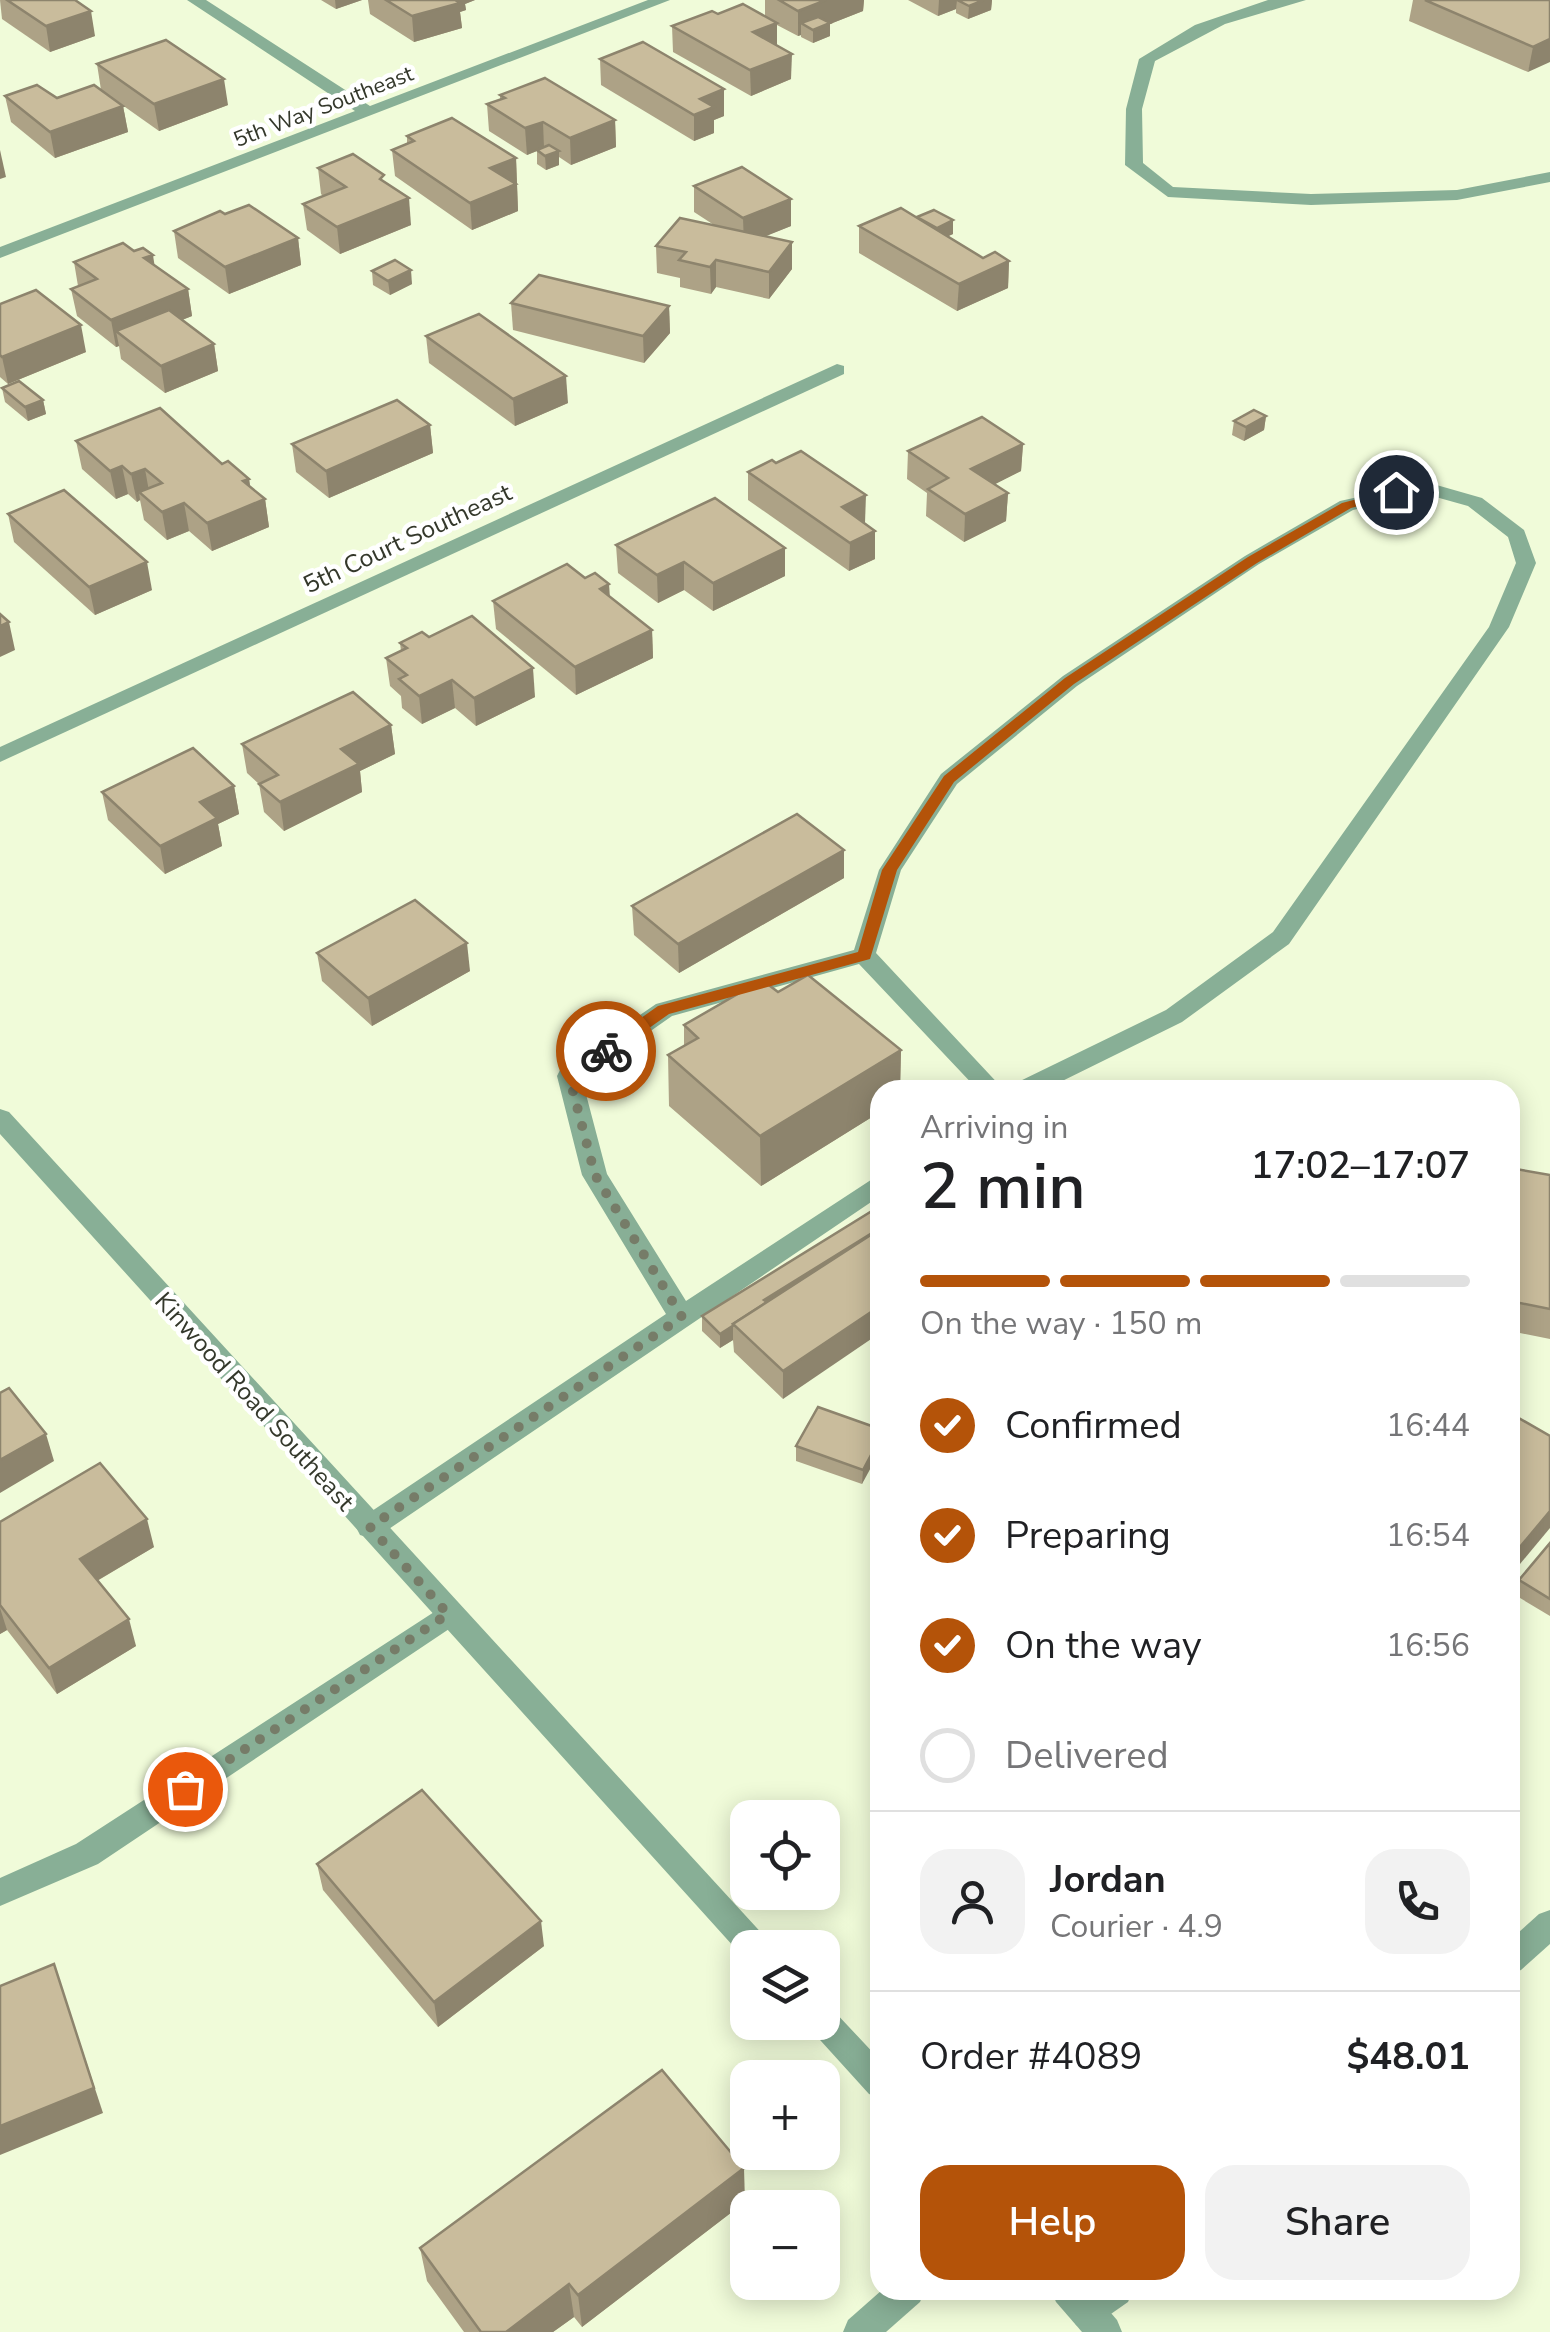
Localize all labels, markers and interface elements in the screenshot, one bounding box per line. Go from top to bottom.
street label: 5th Way Southeast [229,59,418,155]
pin [1354,450,1439,535]
icon: home [1369,465,1424,520]
street label: 5th Court Southeast [298,476,517,602]
courier [556,1001,656,1101]
icon: bike [579,1024,634,1079]
text: Arriving in [920,1106,1068,1149]
text: 17:02–17:07 [1251,1140,1470,1191]
text: 2 min [920,1142,1086,1231]
street label: Kinwood Road Southeast [147,1285,362,1518]
text: On the way · 150 m [920,1302,1202,1345]
icon: check [920,1398,975,1453]
text: Confirmed [1005,1400,1182,1451]
text: 16:44 [1386,1404,1470,1447]
icon: check [920,1508,975,1563]
text: Preparing [1005,1510,1171,1561]
text: 16:54 [1386,1514,1470,1557]
icon: check [920,1618,975,1673]
text: On the way [1005,1620,1201,1671]
text: 16:56 [1386,1624,1470,1667]
text: Delivered [1005,1730,1169,1781]
pin [143,1747,228,1832]
icon: bag [158,1762,213,1817]
map controls [730,1800,840,2300]
button: locate [730,1800,840,1910]
button: person [920,1849,1025,1954]
button: phone [1365,1849,1470,1954]
text: Jordan [1050,1854,1166,1905]
text: Courier · 4.9 [1050,1905,1223,1948]
button: layers [730,1930,840,2040]
text: Order #4089 [920,2031,1142,2082]
text: $48.01 [1347,2031,1470,2082]
button: + [730,2060,840,2170]
button: Help [920,2165,1185,2280]
button: Share [1205,2165,1470,2280]
button: − [730,2190,840,2300]

